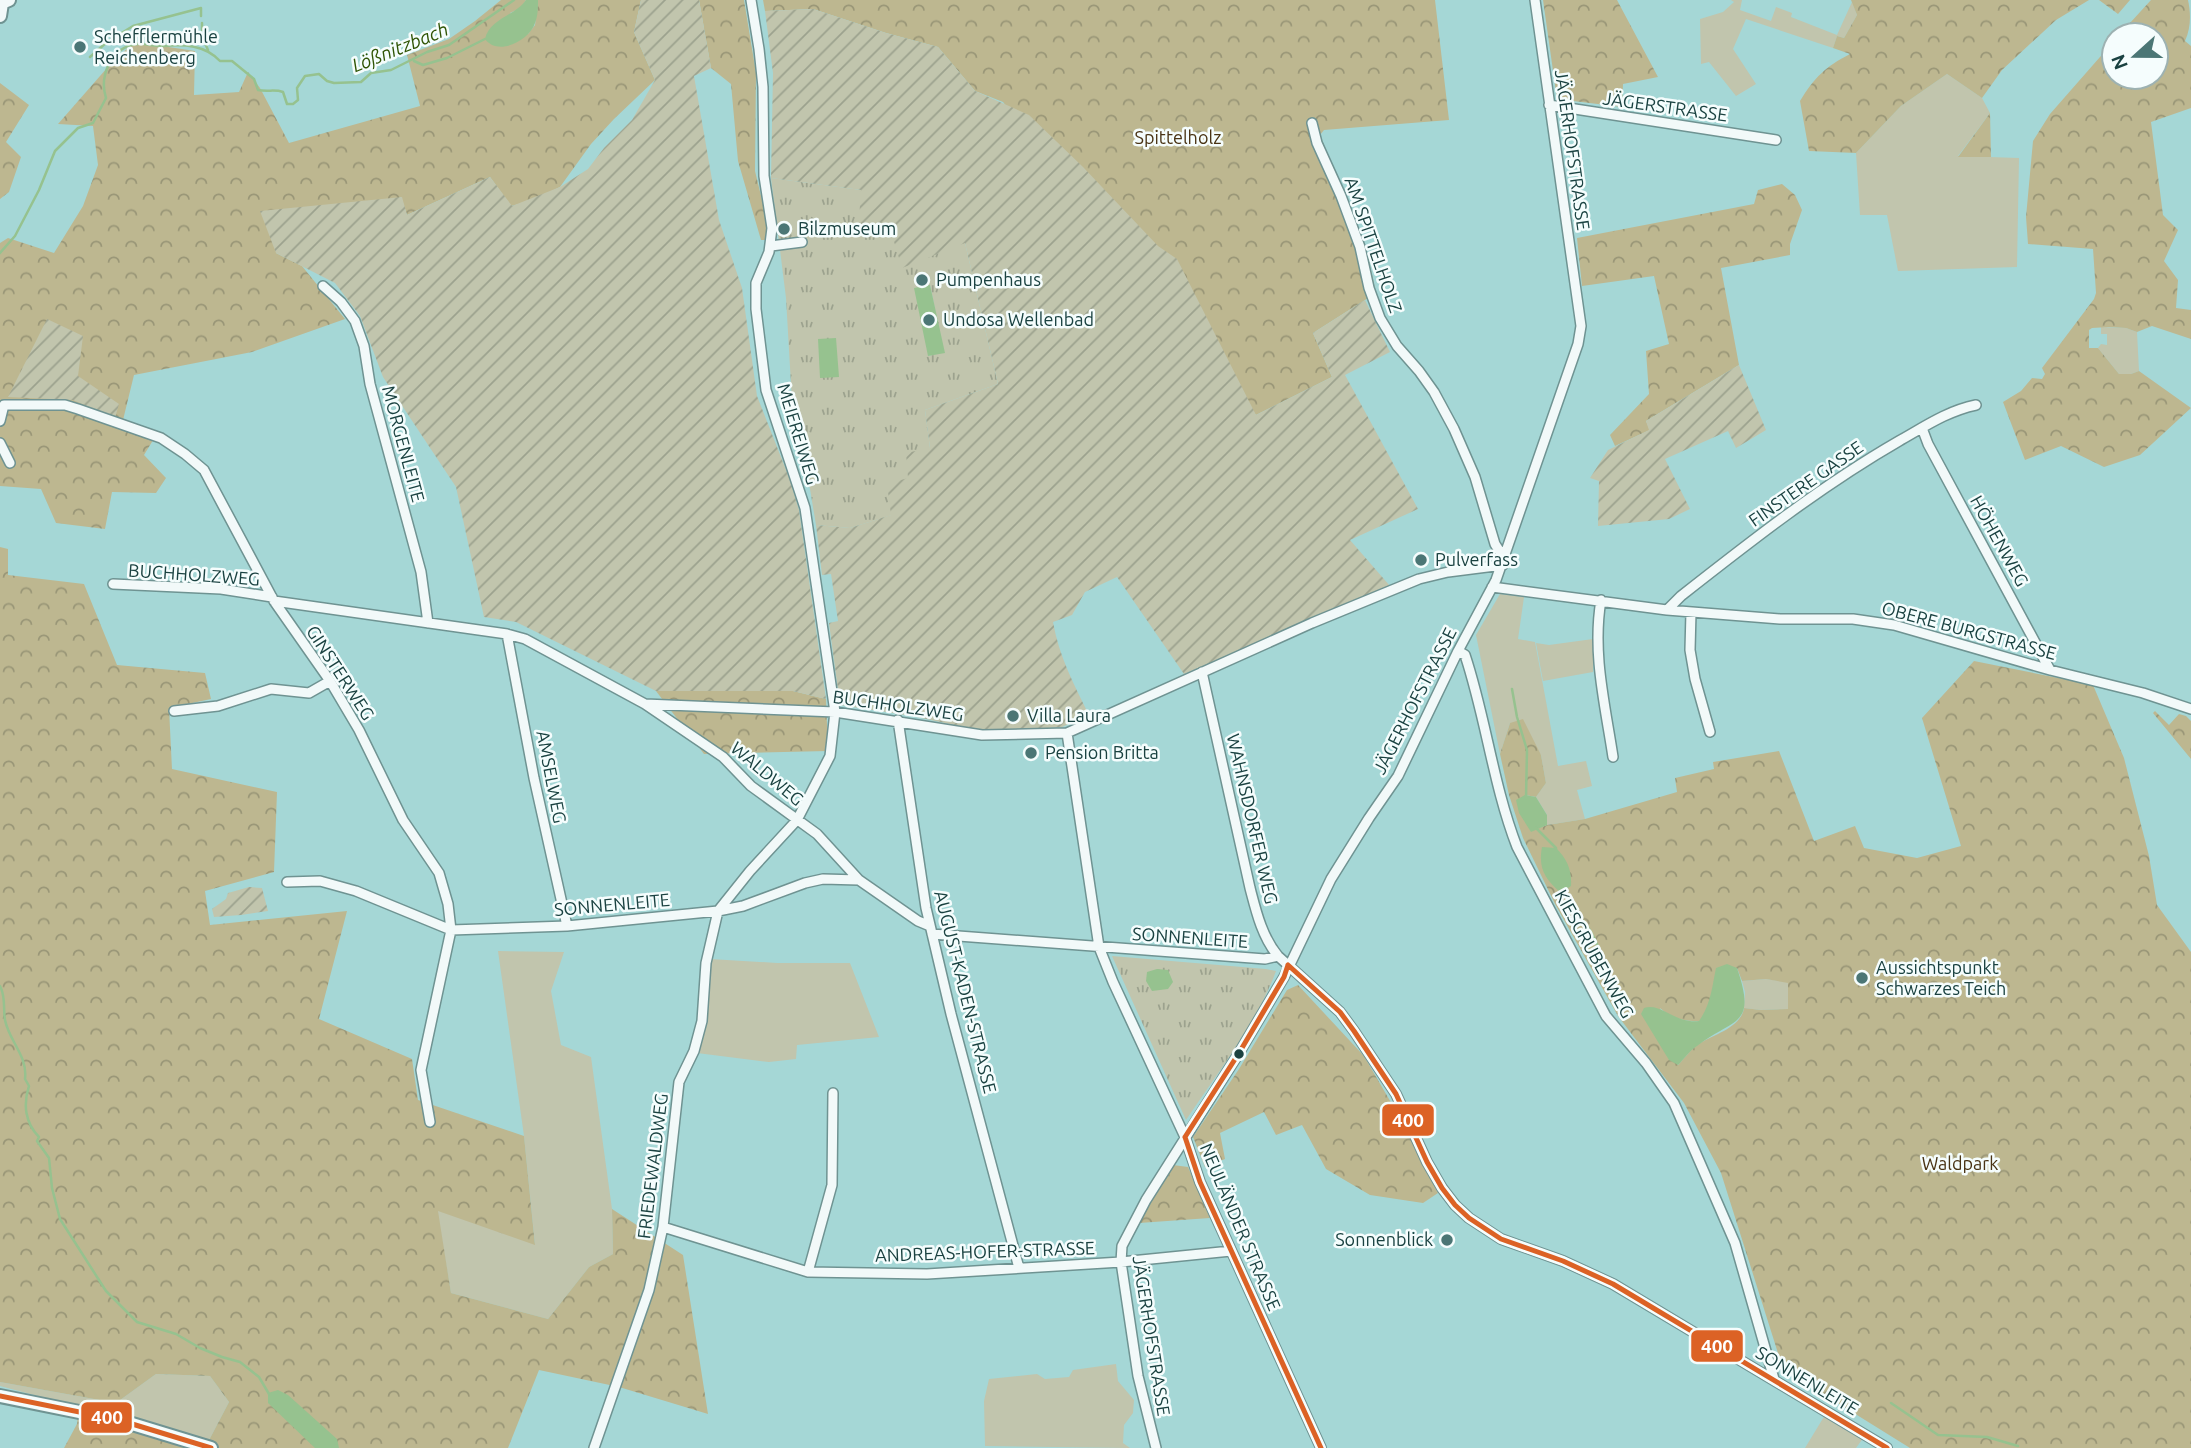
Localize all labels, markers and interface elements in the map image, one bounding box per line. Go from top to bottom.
water label: Lößnitzbach [349,18,451,76]
north arrow [2100,21,2170,91]
place label: Schefflermühle Reichenberg [94,26,218,67]
marker: Schefflermühle Reichenberg [72,39,88,55]
text: N [2106,52,2132,73]
street label: JÄGERHOFSTRASSE [1552,68,1594,231]
street label: JÄGERSTRASSE [1602,87,1729,125]
park label: Spittelholz [1135,127,1221,147]
street label: AM SPITTELHOLZ [1341,174,1407,315]
place label: Bilzmuseum [798,218,896,238]
marker: Bilzmuseum [776,221,792,237]
place label: Pumpenhaus [936,269,1041,289]
marker: Pumpenhaus [914,272,930,288]
place label: Undosa Wellenbad [943,309,1094,329]
marker: Undosa Wellenbad [921,312,937,328]
street label: MEIEREIWEG [774,381,824,487]
street label: MORGENLEITE [379,383,429,504]
street label: FINSTERE GASSE [1744,436,1866,530]
street label: HÖHENWEG [1967,492,2033,589]
place label: Pulverfass [1435,549,1518,569]
marker: Pulverfass [1413,552,1429,568]
street label: BUCHHOLZWEG [128,559,261,589]
street label: OBERE BURGSTRASSE [1880,597,2059,663]
street label: GINSTERWEG [303,621,379,723]
street label: JÄGERHOFSTRASSE [1368,624,1460,777]
street label: BUCHHOLZWEG [831,686,965,724]
place label: Villa Laura [1027,705,1111,725]
marker: Villa Laura [1005,708,1021,724]
street label: AMSELWEG [533,729,571,825]
street label: WAHNSDORFER WEG [1224,732,1282,906]
street label: WALDWEG [727,737,808,809]
place label: Pension Britta [1045,742,1159,762]
marker: Pension Britta [1023,745,1039,761]
street label: KIESGRUBENWEG [1551,886,1638,1021]
street label: AUGUST-KADEN-STRASSE [931,888,1001,1095]
street label: SONNENLEITE [553,889,671,919]
street label: SONNENLEITE [1131,923,1249,951]
place label: Aussichtspunkt Schwarzes Teich [1876,957,2006,998]
marker: Aussichtspunkt Schwarzes Teich [1854,970,1870,986]
unlabelled marker [1232,1047,1246,1061]
street label: FRIEDEWALDWEG [633,1092,671,1240]
line badge: 400 [1381,1103,1435,1137]
text: 400 [1392,1109,1424,1131]
street label: NEULÄNDER STRASSE [1197,1140,1285,1313]
park label: Waldpark [1922,1153,1998,1173]
place label: Sonnenblick [1335,1229,1433,1249]
marker: Sonnenblick [1439,1232,1455,1248]
street label: ANDREAS-HOFER-STRASSE [875,1237,1095,1265]
street label: JÄGERHOFSTRASSE [1129,1254,1175,1417]
line badge: 400 [1690,1329,1744,1363]
text: 400 [1701,1335,1733,1357]
street label: SONNENLEITE [1753,1342,1862,1419]
line badge: 400 [80,1401,133,1434]
text: 400 [91,1406,123,1428]

